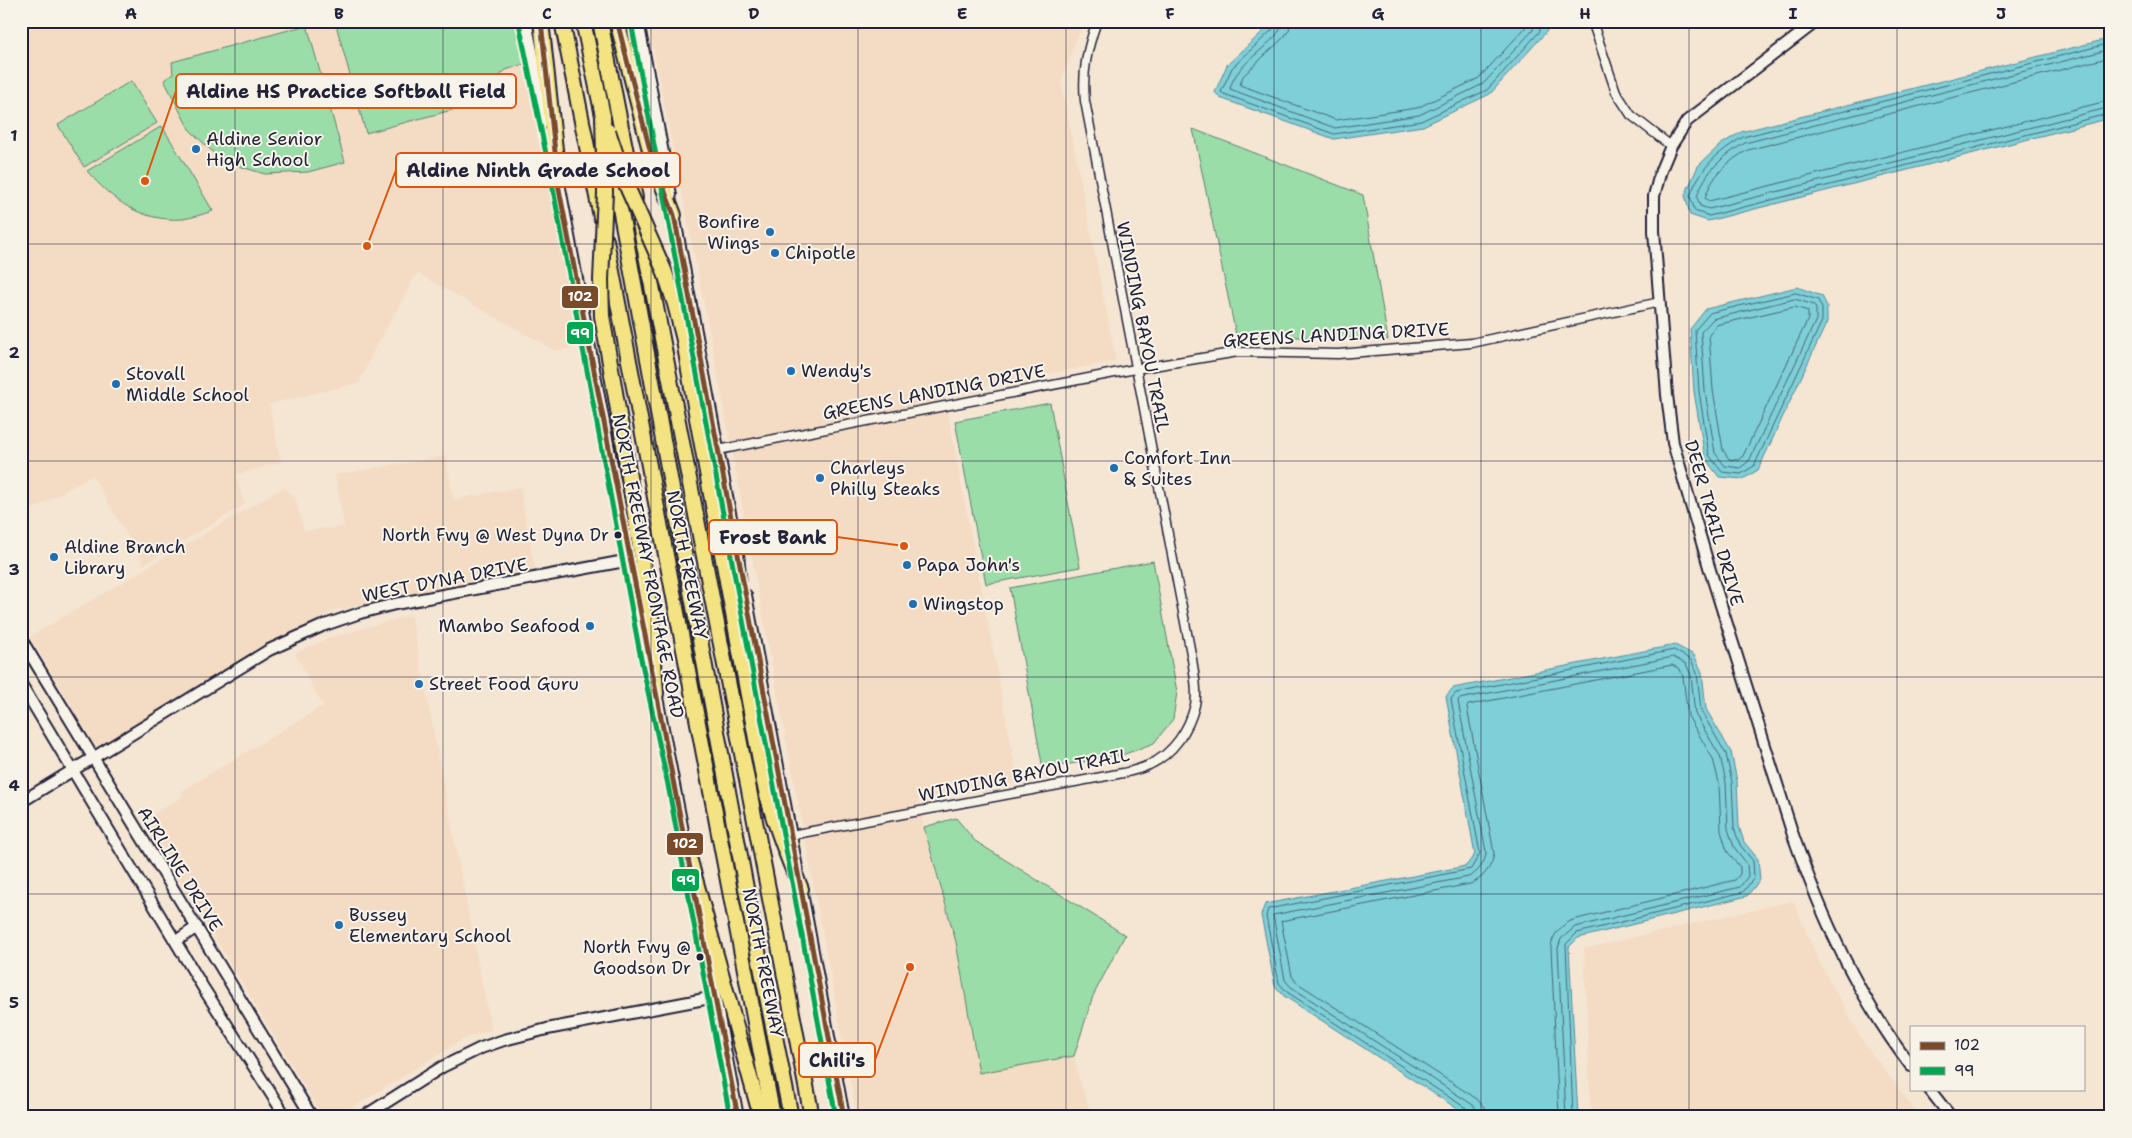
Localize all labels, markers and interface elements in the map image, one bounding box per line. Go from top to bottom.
text: A [125,3,137,24]
text: B [334,3,344,24]
text: C [542,3,552,24]
text: D [748,3,760,24]
text: E [957,3,967,24]
text: F [1165,3,1175,24]
text: G [1372,3,1385,24]
text: H [1579,3,1591,24]
text: I [1789,3,1798,24]
text: J [1996,3,2006,24]
callout: Aldine HS Practice Softball Field [176,74,516,108]
text: Aldine HS Practice Softball Field [186,79,506,104]
text: 1 [10,125,18,146]
place label: Aldine Senior High School [206,127,322,172]
marker: Aldine Senior High School [190,143,202,155]
callout: Aldine Ninth Grade School [396,153,680,187]
text: Aldine Ninth Grade School [406,158,670,183]
place label: Bonfire Wings [698,210,760,255]
street label: WINDING BAYOU TRAIL [1111,219,1175,435]
marker: Bonfire Wings [764,226,776,238]
place label: Chipotle [785,241,856,265]
marker: Chipotle [769,247,781,259]
line badge: 102 [561,285,599,309]
text: 102 [567,287,593,305]
street label: GREENS LANDING DRIVE [1222,317,1450,353]
line badge: 99 [566,321,594,345]
text: 99 [570,324,590,342]
text: 2 [8,342,20,363]
place label: Wendy's [801,359,872,383]
street label: GREENS LANDING DRIVE [820,359,1048,425]
place label: Stovall Middle School [126,362,250,407]
marker: Wendy's [785,365,797,377]
marker: Stovall Middle School [110,378,122,390]
street label: NORTH FREEWAY FRONTAGE ROAD [607,412,689,720]
street label: DEER TRAIL DRIVE [1679,437,1749,609]
place label: Comfort Inn & Suites [1124,446,1231,491]
place label: Charleys Philly Steaks [830,456,940,501]
marker: Comfort Inn & Suites [1108,462,1120,474]
marker: Charleys Philly Steaks [814,472,826,484]
street label: NORTH FREEWAY [661,488,713,642]
callout: Frost Bank [709,520,837,554]
place label: North Fwy @ West Dyna Dr [382,524,609,546]
text: Frost Bank [719,525,827,550]
marker: North Fwy @ West Dyna Dr [613,530,623,540]
place label: Aldine Branch Library [64,535,186,580]
marker: Aldine Branch Library [48,551,60,563]
street label: WEST DYNA DRIVE [360,552,530,608]
place label: Papa John's [917,553,1020,577]
text: 3 [8,559,20,580]
marker: Papa John's [901,559,913,571]
place label: Wingstop [923,592,1004,616]
marker: Wingstop [907,598,919,610]
place label: Mambo Seafood [438,614,580,638]
marker: Mambo Seafood [584,620,596,632]
place label: Street Food Guru [429,672,579,696]
marker: Street Food Guru [413,678,425,690]
street label: WINDING BAYOU TRAIL [916,743,1132,807]
text: 4 [8,775,20,796]
street label: AIRLINE DRIVE [132,802,228,936]
line badge: 102 [666,832,704,856]
text: 102 [672,834,698,852]
line badge: 99 [671,868,700,892]
text: 99 [676,871,696,889]
street label: NORTH FREEWAY [737,886,789,1040]
place label: Bussey Elementary School [349,903,512,948]
marker: Bussey Elementary School [333,919,345,931]
place label: North Fwy @ Goodson Dr [583,936,691,979]
marker: North Fwy @ Goodson Dr [695,952,705,962]
text: 5 [9,992,19,1013]
legend [1910,1026,2084,1090]
text: 102 [1954,1035,1980,1055]
callout: Chili's [799,1043,875,1077]
text: Chili's [809,1048,865,1073]
text: 99 [1954,1061,1974,1081]

